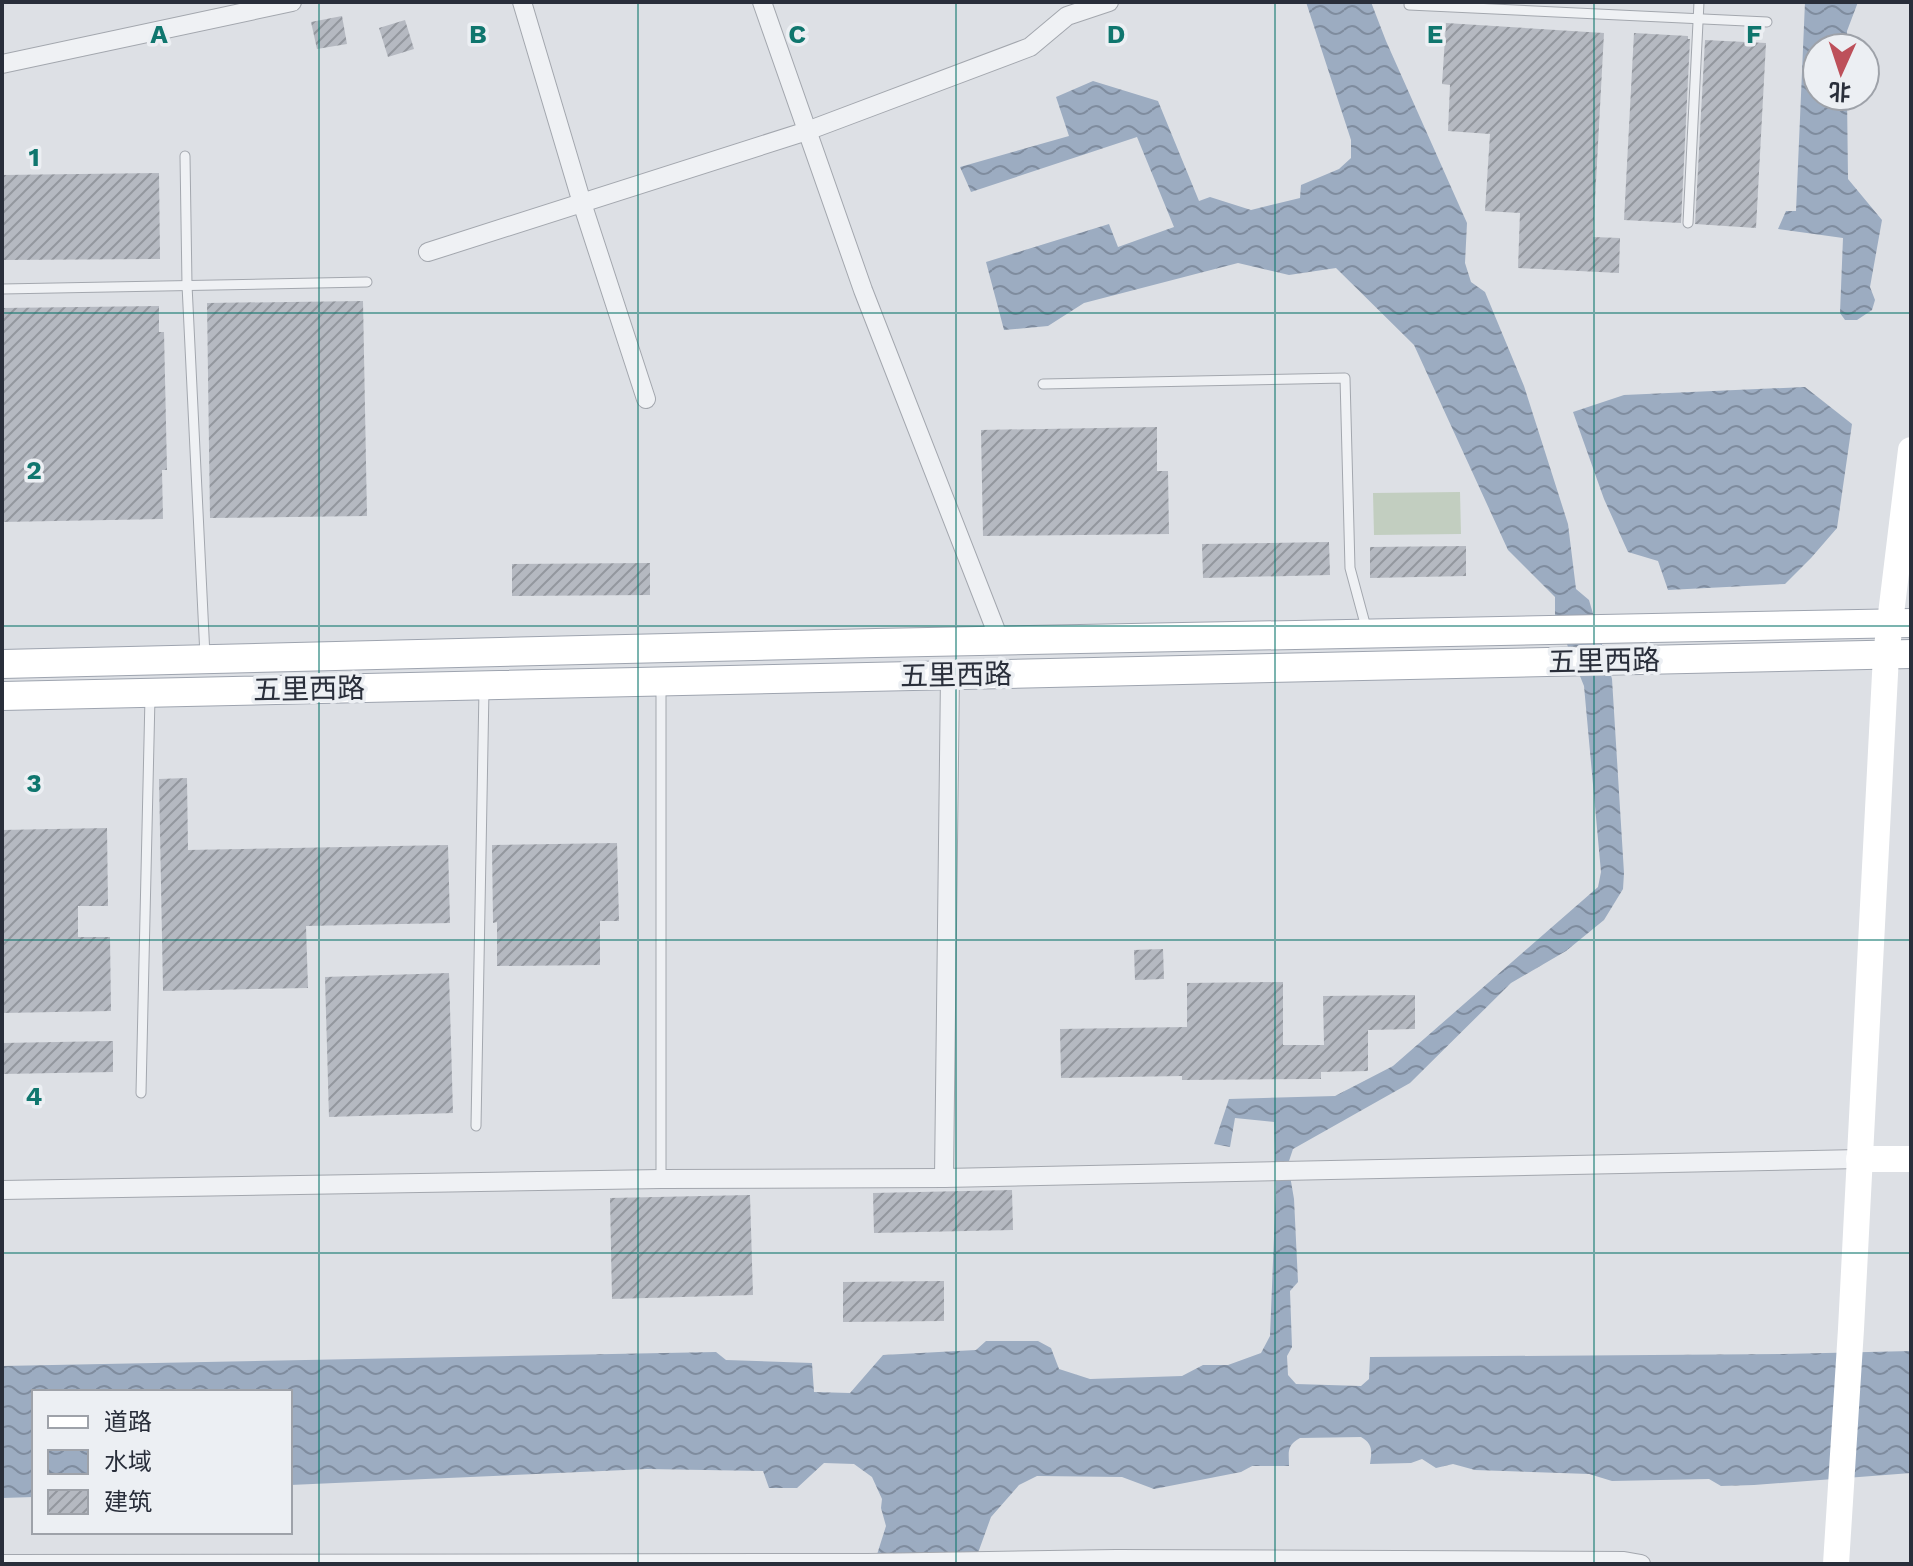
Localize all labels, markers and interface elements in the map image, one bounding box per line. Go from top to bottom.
text: A [150,19,168,49]
text: B [469,19,487,49]
text: C [788,19,806,49]
text: D [1107,19,1125,49]
text: E [1427,19,1443,49]
text: F [1746,19,1762,49]
north arrow [1801,32,1881,112]
text: 北 [1828,78,1852,105]
text: 1 [28,142,40,172]
text: 2 [26,455,42,485]
street label: 五里西路 [1548,644,1660,678]
street label: 五里西路 [900,658,1012,692]
street label: 五里西路 [253,672,365,706]
text: 3 [26,768,42,798]
text: 4 [26,1081,43,1111]
legend [32,1390,292,1534]
text: 道路 [104,1408,152,1436]
text: 水域 [104,1448,152,1476]
text: 建筑 [104,1488,152,1516]

